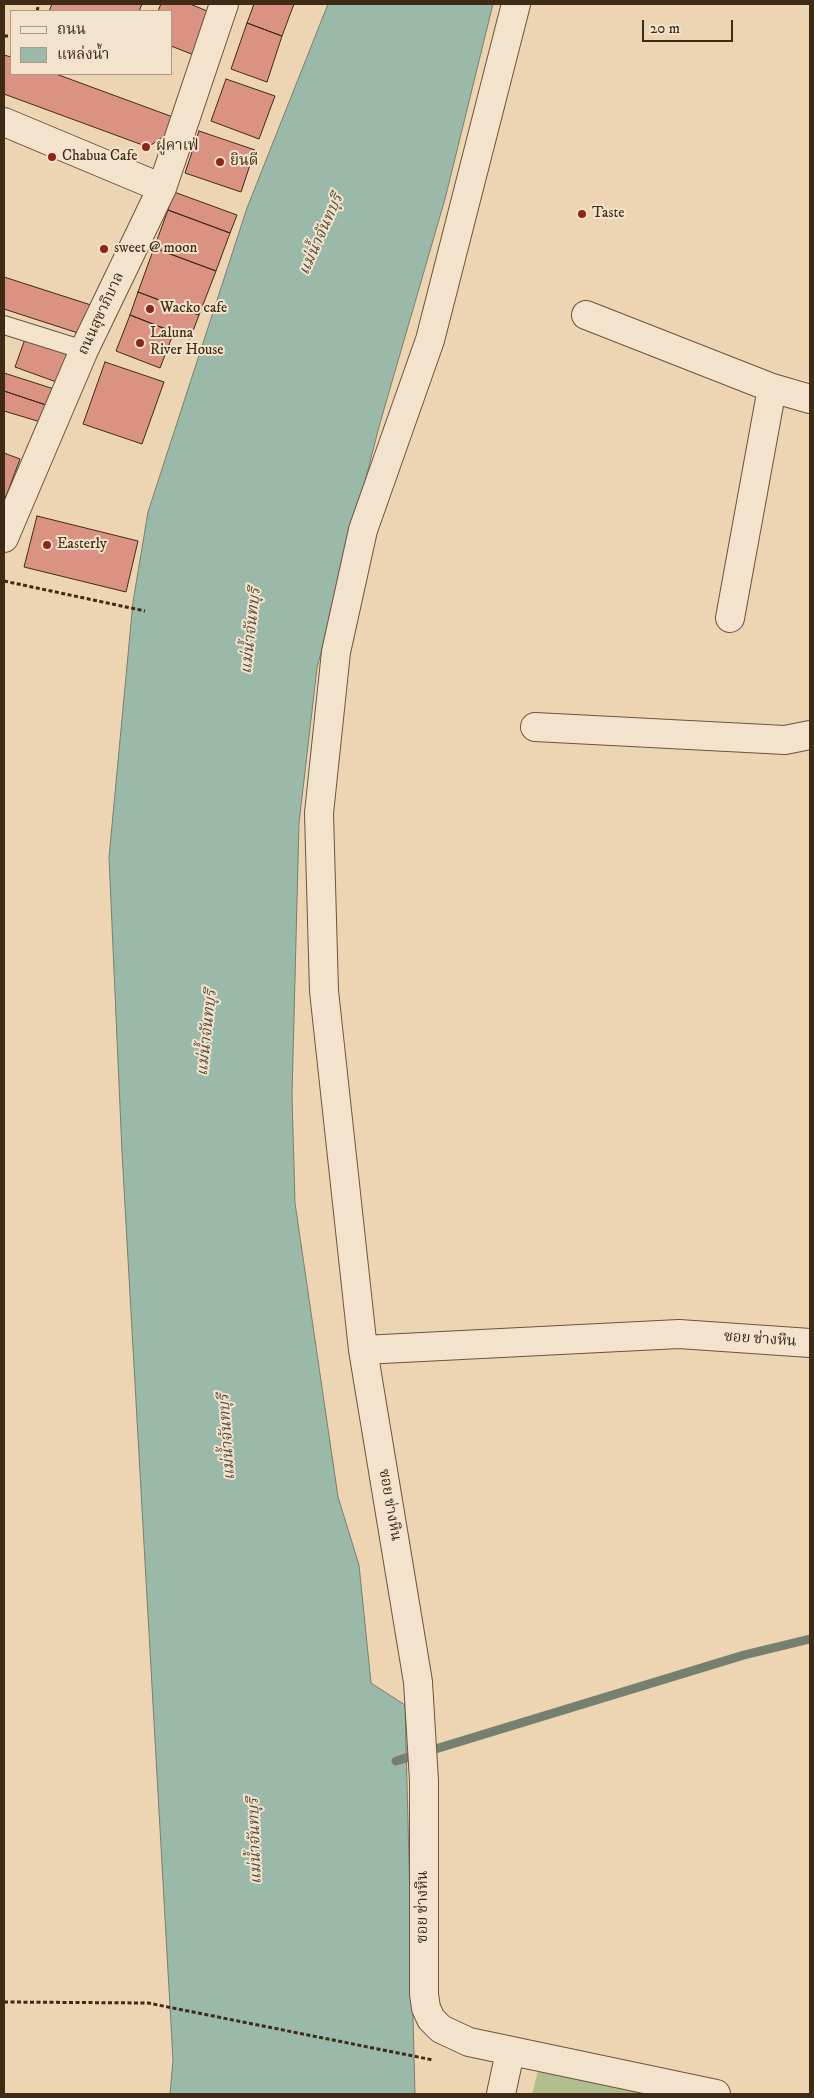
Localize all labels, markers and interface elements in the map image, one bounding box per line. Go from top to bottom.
legend [10,10,172,75]
scale bar [644,10,735,42]
text: 20 m [650,19,680,38]
text: ถนน [57,20,86,39]
text: แหล่งน้ำ [57,45,109,64]
place label: ฝูคาเฟ่ [156,138,199,156]
marker: ฝูคาเฟ่ [140,141,152,153]
place label: Chabua Cafe [62,148,137,166]
marker: Chabua Cafe [46,151,58,163]
place label: ยินดี [230,153,258,171]
marker: ยินดี [214,156,226,168]
water label: แม่น้ำจันทบุรี [296,191,348,279]
place label: Taste [592,205,624,223]
marker: Taste [576,208,588,220]
place label: sweet @ moon [114,240,197,258]
marker: sweet @ moon [98,243,110,255]
street label: ถนนสุขาภิบาล [75,270,129,358]
place label: Wacko cafe [160,300,227,318]
marker: Wacko cafe [144,303,156,315]
place label: Laluna River House [150,325,224,360]
marker: Laluna River House [134,337,146,349]
place label: Easterly [57,536,107,554]
marker: Easterly [41,539,53,551]
water label: แม่น้ำจันทบุรี [238,587,266,675]
water label: แม่น้ำจันทบุรี [194,989,222,1077]
street label: ซอย ช่างหิน [723,1328,797,1352]
water label: แม่น้ำจันทบุรี [215,1393,241,1481]
street label: ซอย ช่างหิน [374,1468,404,1542]
water label: แม่น้ำจันทบุรี [245,1797,267,1885]
street label: ซอย ช่างหิน [415,1871,433,1943]

